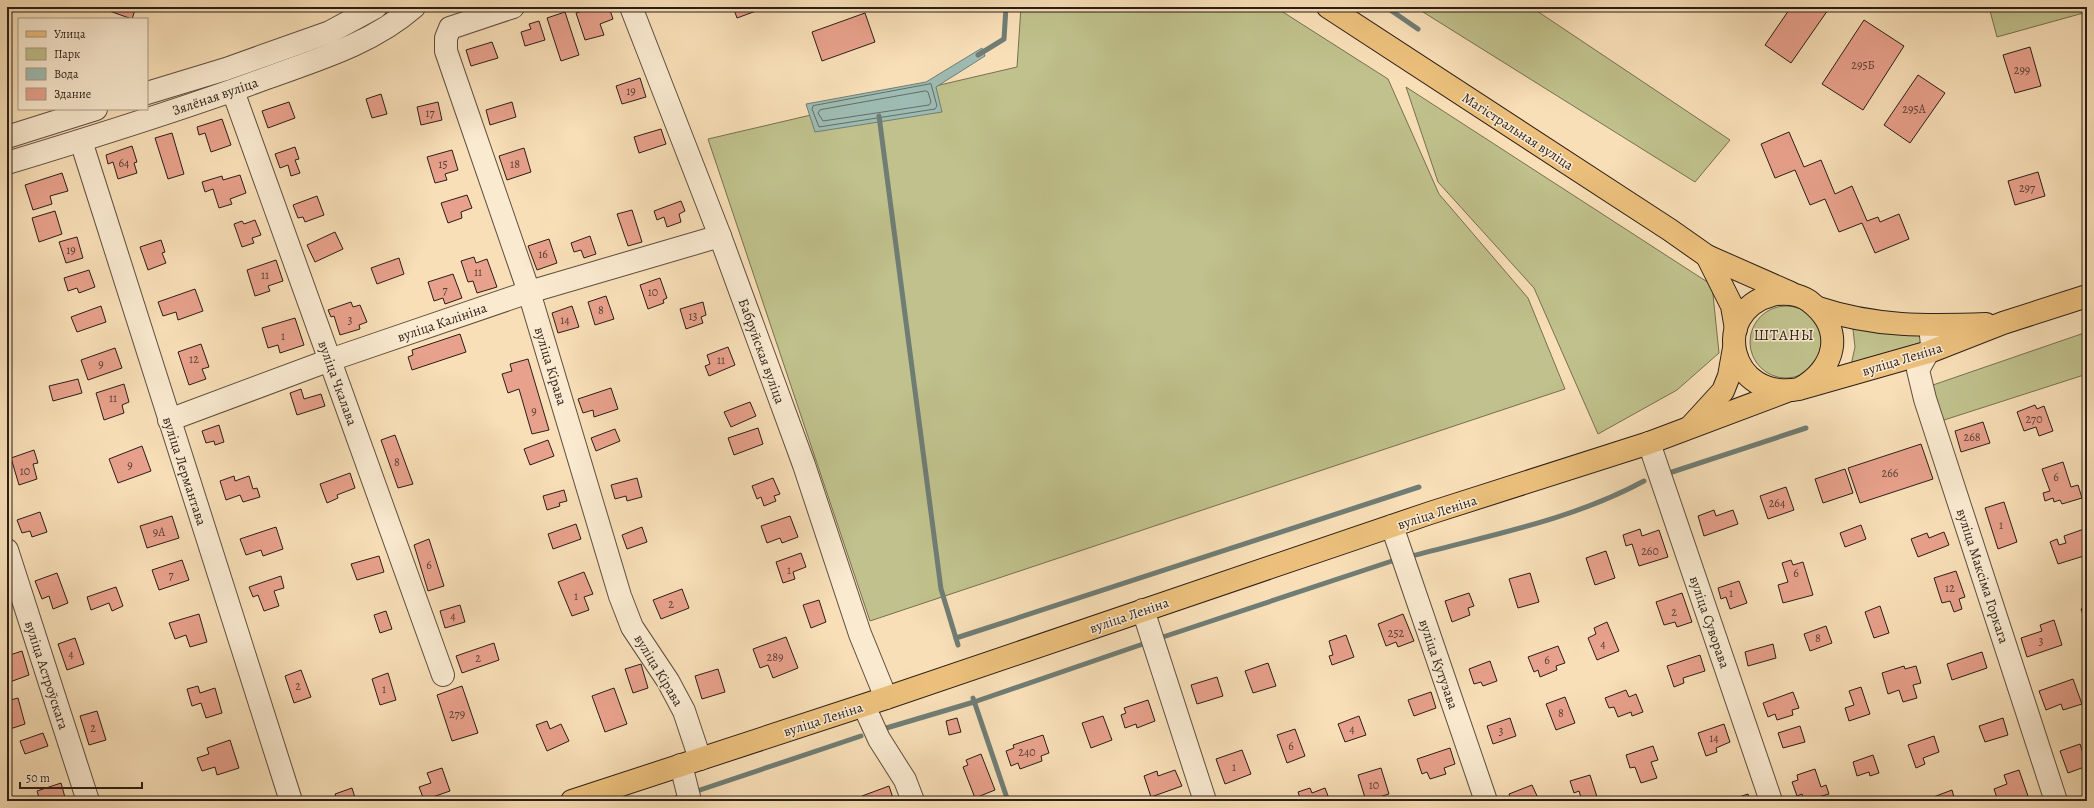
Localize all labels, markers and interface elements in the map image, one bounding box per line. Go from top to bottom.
legend [18,18,148,110]
text: Улица [54,26,86,42]
text: Парк [54,46,80,62]
house number: 295Б [1851,57,1875,73]
house number: 299 [2014,62,2030,78]
text: Вода [54,66,79,82]
street label: Зялёная вуліца [170,73,261,120]
house number: 19 [626,83,636,99]
text: Здание [54,86,91,102]
street label: Магістральная вуліца [1458,88,1578,175]
house number: 295А [1902,101,1927,117]
house number: 17 [425,105,436,121]
house number: 64 [119,155,130,171]
house number: 15 [438,156,448,172]
house number: 18 [510,156,520,172]
house number: 297 [2019,180,2036,196]
house number: 19 [66,242,76,258]
house number: 16 [538,246,548,262]
house number: 11 [474,264,482,280]
house number: 11 [261,267,269,283]
house number: 7 [442,282,448,298]
house number: 10 [648,284,658,300]
street label: Бабруйская вуліца [734,296,790,407]
street label: вуліца Калініна [395,298,490,347]
house number: 8 [598,302,604,318]
house number: 13 [688,308,698,324]
house number: 3 [348,312,353,328]
house number: 14 [560,312,570,328]
street label: вуліца Кірава [530,325,572,408]
district label: ШТАНЫ [1753,325,1815,345]
house number: 1 [281,328,285,344]
street label: вуліца Чкалава [313,338,362,429]
street label: вуліца Леніна [1860,338,1945,381]
house number: 12 [189,351,199,367]
house number: 11 [717,352,725,368]
house number: 9 [98,356,104,372]
house number: 11 [109,390,117,406]
house number: 9 [531,403,537,419]
house number: 270 [2025,411,2043,427]
street label: вуліца Лермантава [158,414,211,528]
house number: 268 [1963,429,1981,445]
house number: 8 [394,454,400,470]
house number: 9 [127,457,133,473]
house number: 10 [20,463,30,479]
house number: 266 [1882,465,1899,481]
house number: 6 [2053,469,2059,485]
street label: вуліца Леніна [1395,490,1480,534]
house number: 264 [1769,495,1786,511]
street label: вуліца Максіма Горкага [1952,506,2013,647]
house number: 1 [1999,517,2003,533]
house number: 9А [153,524,166,540]
house number: 260 [1641,543,1659,559]
house number: 6 [426,557,432,573]
house number: 1 [787,562,791,578]
house number: 6 [1793,565,1799,581]
house number: 7 [168,567,174,583]
street label: вуліца Суворава [1685,573,1734,671]
house number: 12 [1945,580,1955,596]
house number: 1 [1729,585,1733,601]
house number: 1 [574,588,578,604]
street label: вуліца Леніна [1087,593,1172,638]
house number: 2 [668,596,674,612]
house number: 2 [1671,604,1677,620]
house number: 4 [450,608,456,624]
street label: вуліца Кутузава [1414,617,1463,712]
street label: вуліца Астроўскага [20,618,73,732]
house number: 252 [1388,625,1405,641]
house number: 8 [1815,630,1821,646]
street label: вуліца Кірава [630,631,688,710]
house number: 3 [2039,633,2044,649]
house number: 4 [1600,636,1606,652]
house number: 4 [68,646,74,662]
house number: 289 [767,649,783,665]
house number: 2 [475,650,481,666]
house number: 6 [1544,652,1550,668]
house number: 2 [295,678,301,694]
house number: 1 [382,681,386,697]
street label: вуліца Леніна [781,697,866,741]
house number: 8 [1558,705,1564,721]
house number: 279 [449,706,465,722]
house number: 2 [90,720,96,736]
house number: 4 [1349,721,1355,737]
house number: 3 [1499,723,1504,739]
house number: 14 [1709,730,1719,746]
house number: 6 [1288,738,1294,754]
house number: 240 [1018,744,1036,760]
house number: 1 [1232,759,1236,775]
scale bar [20,764,142,790]
text: 50 m [26,770,50,786]
house number: 10 [1369,777,1379,793]

